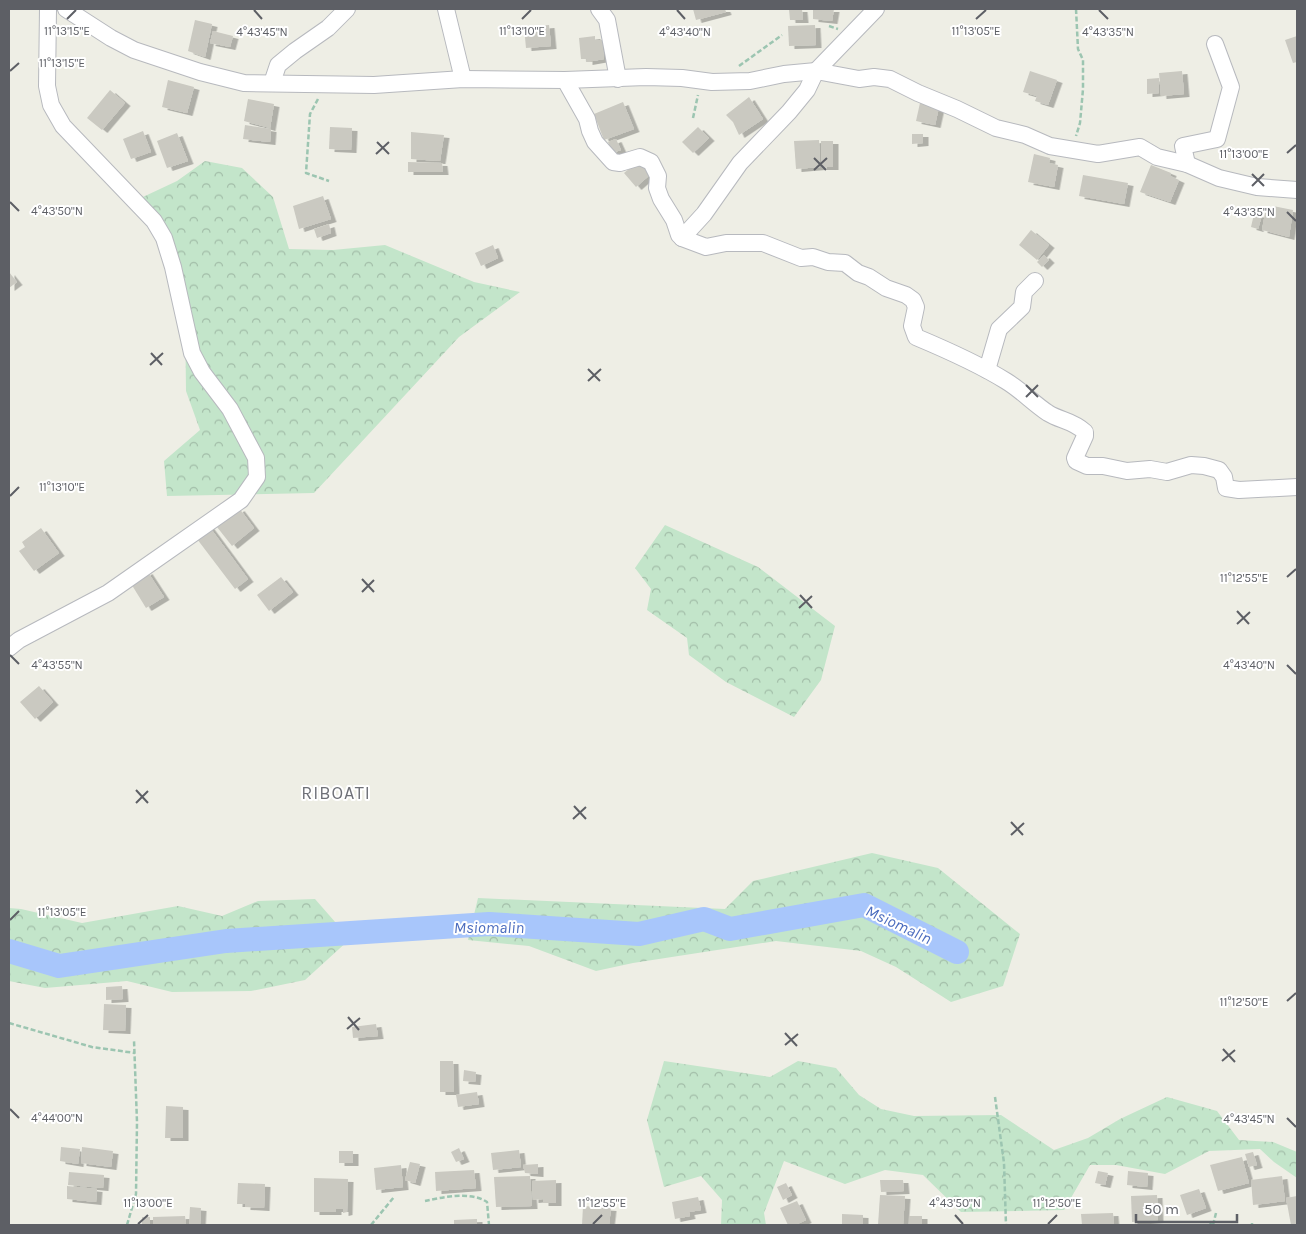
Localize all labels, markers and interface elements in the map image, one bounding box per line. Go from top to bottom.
text: 11°13'15"E [44,24,90,38]
text: 11°13'10"E [499,24,545,38]
text: 11°13'05"E [952,24,1001,38]
text: 4°43'45"N [236,25,288,39]
text: 4°43'40"N [659,25,711,39]
text: 4°43'35"N [1082,25,1134,39]
text: 11°13'15"E [39,56,85,70]
text: 11°13'00"E [1219,147,1269,161]
text: 4°43'50"N [31,204,83,218]
text: 4°43'35"N [1223,205,1275,219]
text: 11°13'10"E [39,480,85,494]
text: 11°12'55"E [1220,571,1268,585]
text: 4°43'55"N [31,658,83,672]
text: 4°43'40"N [1223,658,1275,672]
district label: RIBOATI [301,782,371,804]
water label: Msiomalin [863,901,935,948]
text: 11°13'05"E [38,905,87,919]
water label: Msiomalin [454,918,524,937]
text: 11°12'50"E [1220,995,1268,1009]
text: 4°44'00"N [31,1111,83,1125]
text: 4°43'45"N [1223,1112,1275,1126]
scale bar [1136,1192,1237,1224]
text: 11°13'00"E [123,1196,173,1210]
text: 11°12'55"E [578,1196,626,1210]
text: 4°43'50"N [929,1196,981,1210]
text: 11°12'50"E [1033,1196,1081,1210]
text: 50 m [1144,1200,1179,1218]

